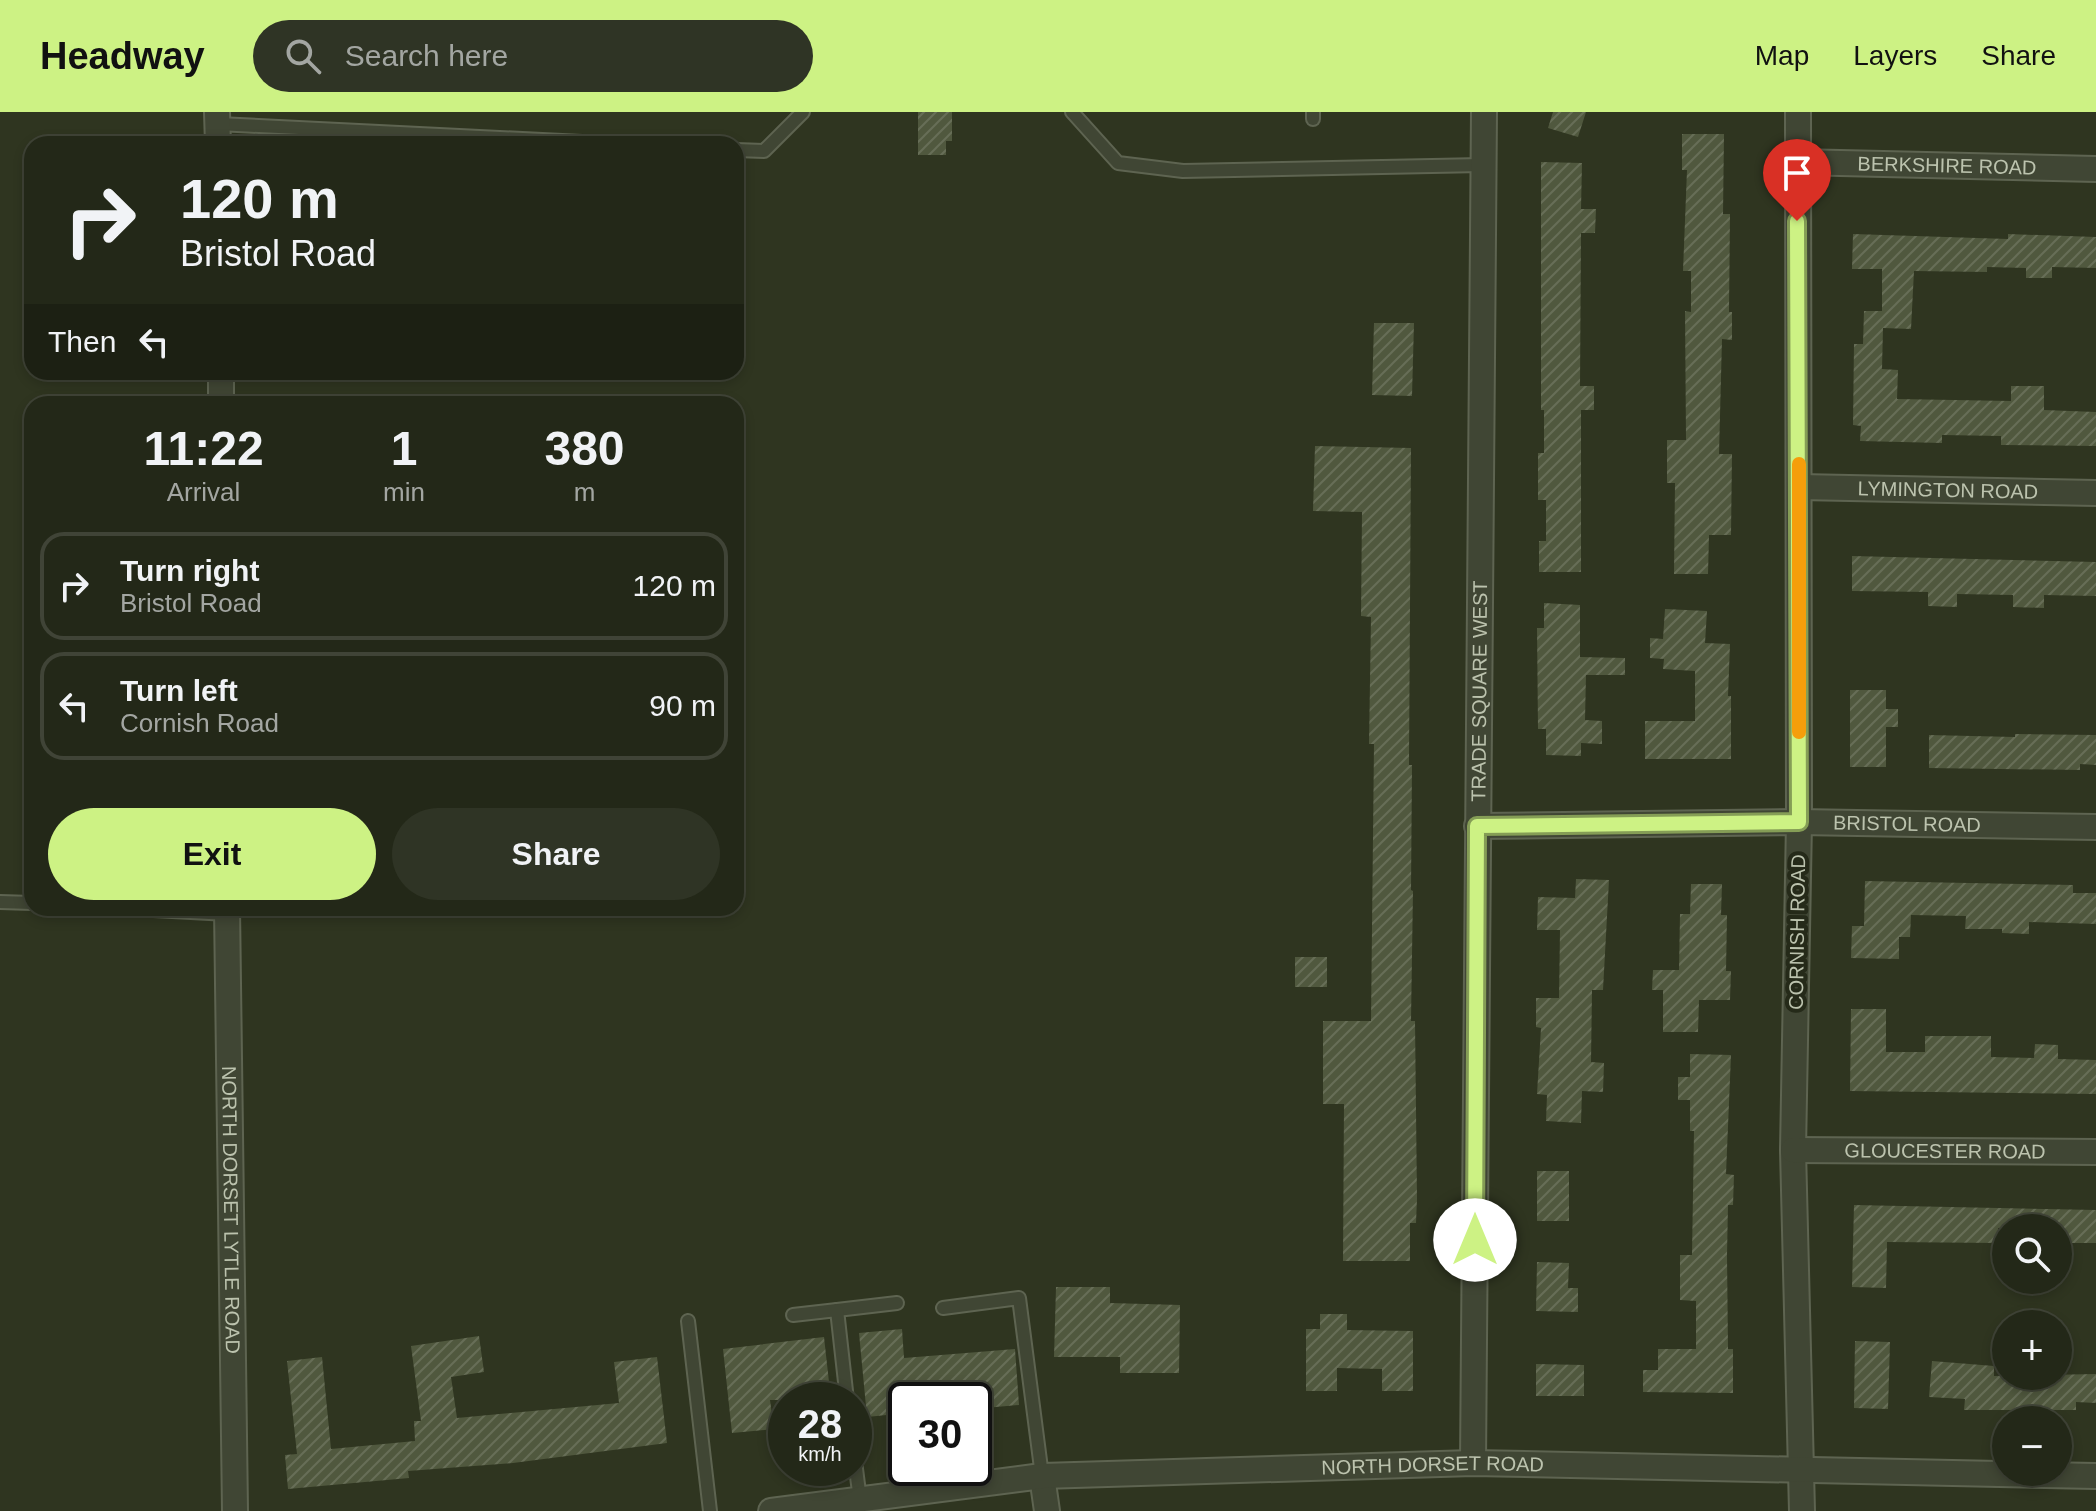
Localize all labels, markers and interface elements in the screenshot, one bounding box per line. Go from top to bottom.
search box [253,20,813,92]
icon: search [281,34,325,78]
text: Headway [40,35,205,77]
text: Search here [345,39,508,72]
text: Map [1755,40,1809,71]
text: Layers [1853,40,1937,71]
text: Share [1981,40,2056,71]
pin [1763,139,1831,221]
icon: arrive [1775,151,1819,195]
street label: BERKSHIRE ROAD [1857,152,2037,179]
text: 120 m [180,167,339,230]
icon: right [48,168,152,272]
text: Bristol Road [180,233,376,274]
icon: left [132,320,176,364]
text: Then [48,325,116,358]
text: 11:22 [143,422,264,475]
text: 1 [391,422,417,475]
text: 380 [544,422,625,475]
text: Arrival [167,477,240,507]
text: min [383,477,425,507]
text: m [574,477,595,507]
street label: LYMINGTON ROAD [1858,477,2038,503]
text: Turn right [120,554,259,587]
icon: right [52,564,96,608]
text: 120 m [633,569,716,602]
street label: TRADE SQUARE WEST [1467,580,1491,802]
text: Bristol Road [120,588,262,618]
text: Turn left [120,674,238,707]
icon: left [52,684,96,728]
text: 90 m [649,689,716,722]
text: Cornish Road [120,708,279,738]
button: Exit [48,808,376,900]
button: Share [392,808,720,900]
street label: BRISTOL ROAD [1833,812,1981,836]
street label: CORNISH ROAD [1785,854,1809,1010]
street label: NORTH DORSET LYTLE ROAD [218,1066,244,1354]
street label: GLOUCESTER ROAD [1844,1139,2046,1163]
position arrow [1433,1198,1517,1282]
map controls [1992,1214,2072,1486]
button: search [1992,1214,2072,1294]
button: + [1992,1310,2072,1390]
speed limit sign: 30 [888,1382,992,1486]
text: 28 [798,1402,842,1446]
button: − [1992,1406,2072,1486]
text: km/h [798,1443,842,1465]
street label: NORTH DORSET ROAD [1321,1452,1544,1479]

